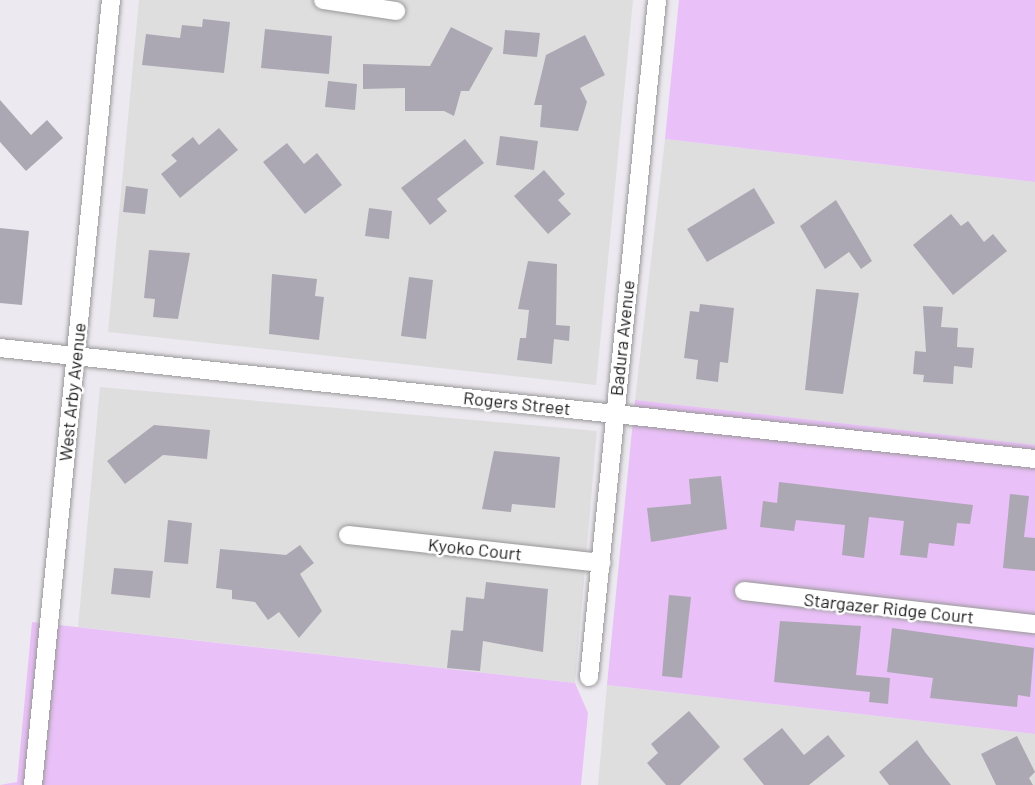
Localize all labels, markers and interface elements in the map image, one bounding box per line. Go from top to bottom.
street label: Badura Avenue [605,279,639,397]
street label: West Arby Avenue [54,322,90,462]
street label: Rogers Street [462,387,572,419]
street label: Kyoko Court [427,533,523,565]
street label: Stargazer Ridge Court [803,588,975,628]

